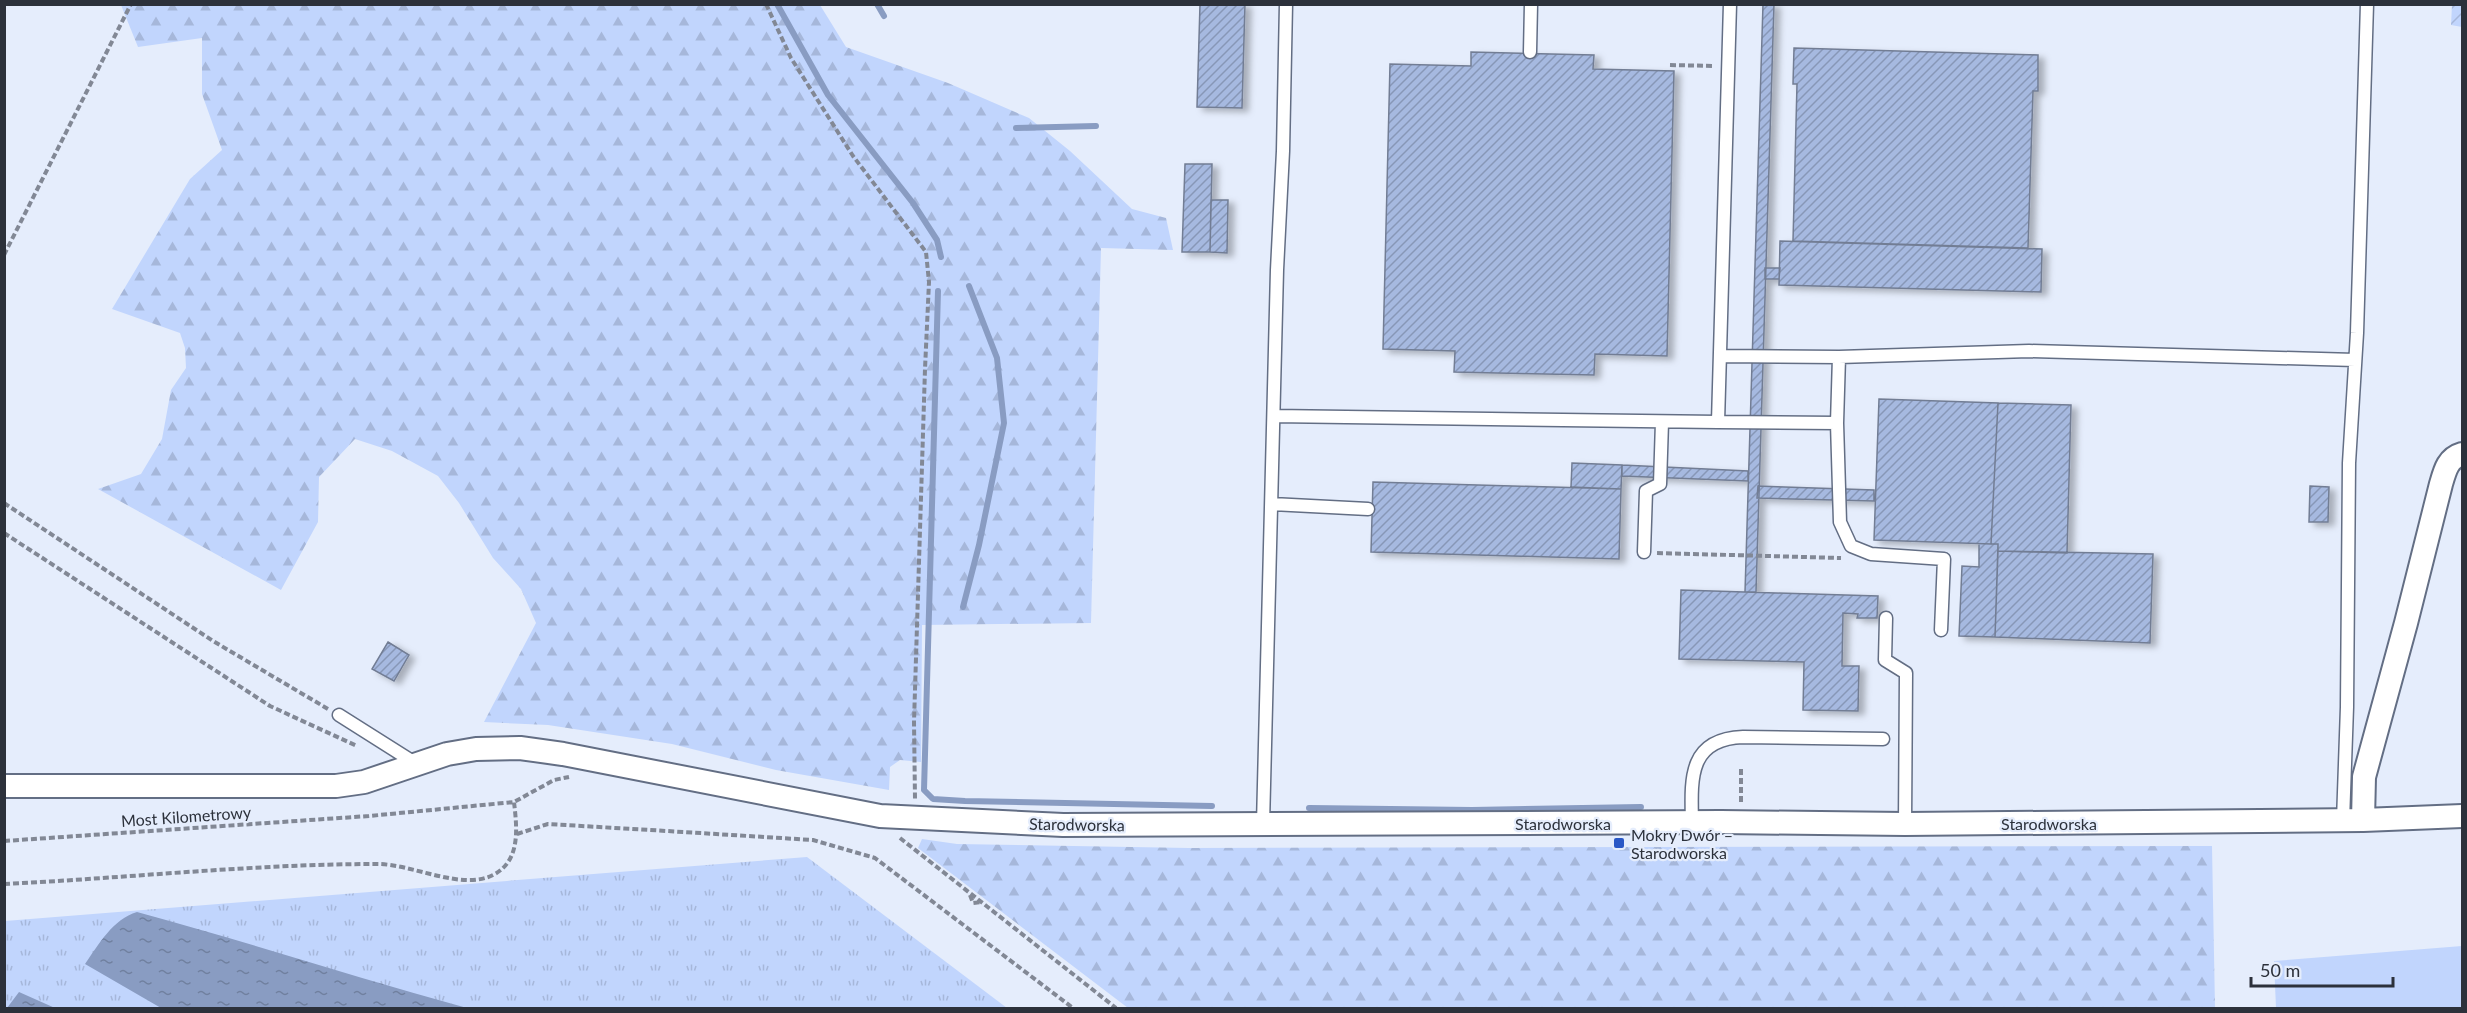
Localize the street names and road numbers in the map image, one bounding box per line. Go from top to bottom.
street label: Most Kilometrowy [120,802,252,830]
street label: Starodworska [1029,814,1125,834]
street label: Starodworska [1515,814,1611,833]
street label: Starodworska [2001,814,2097,833]

